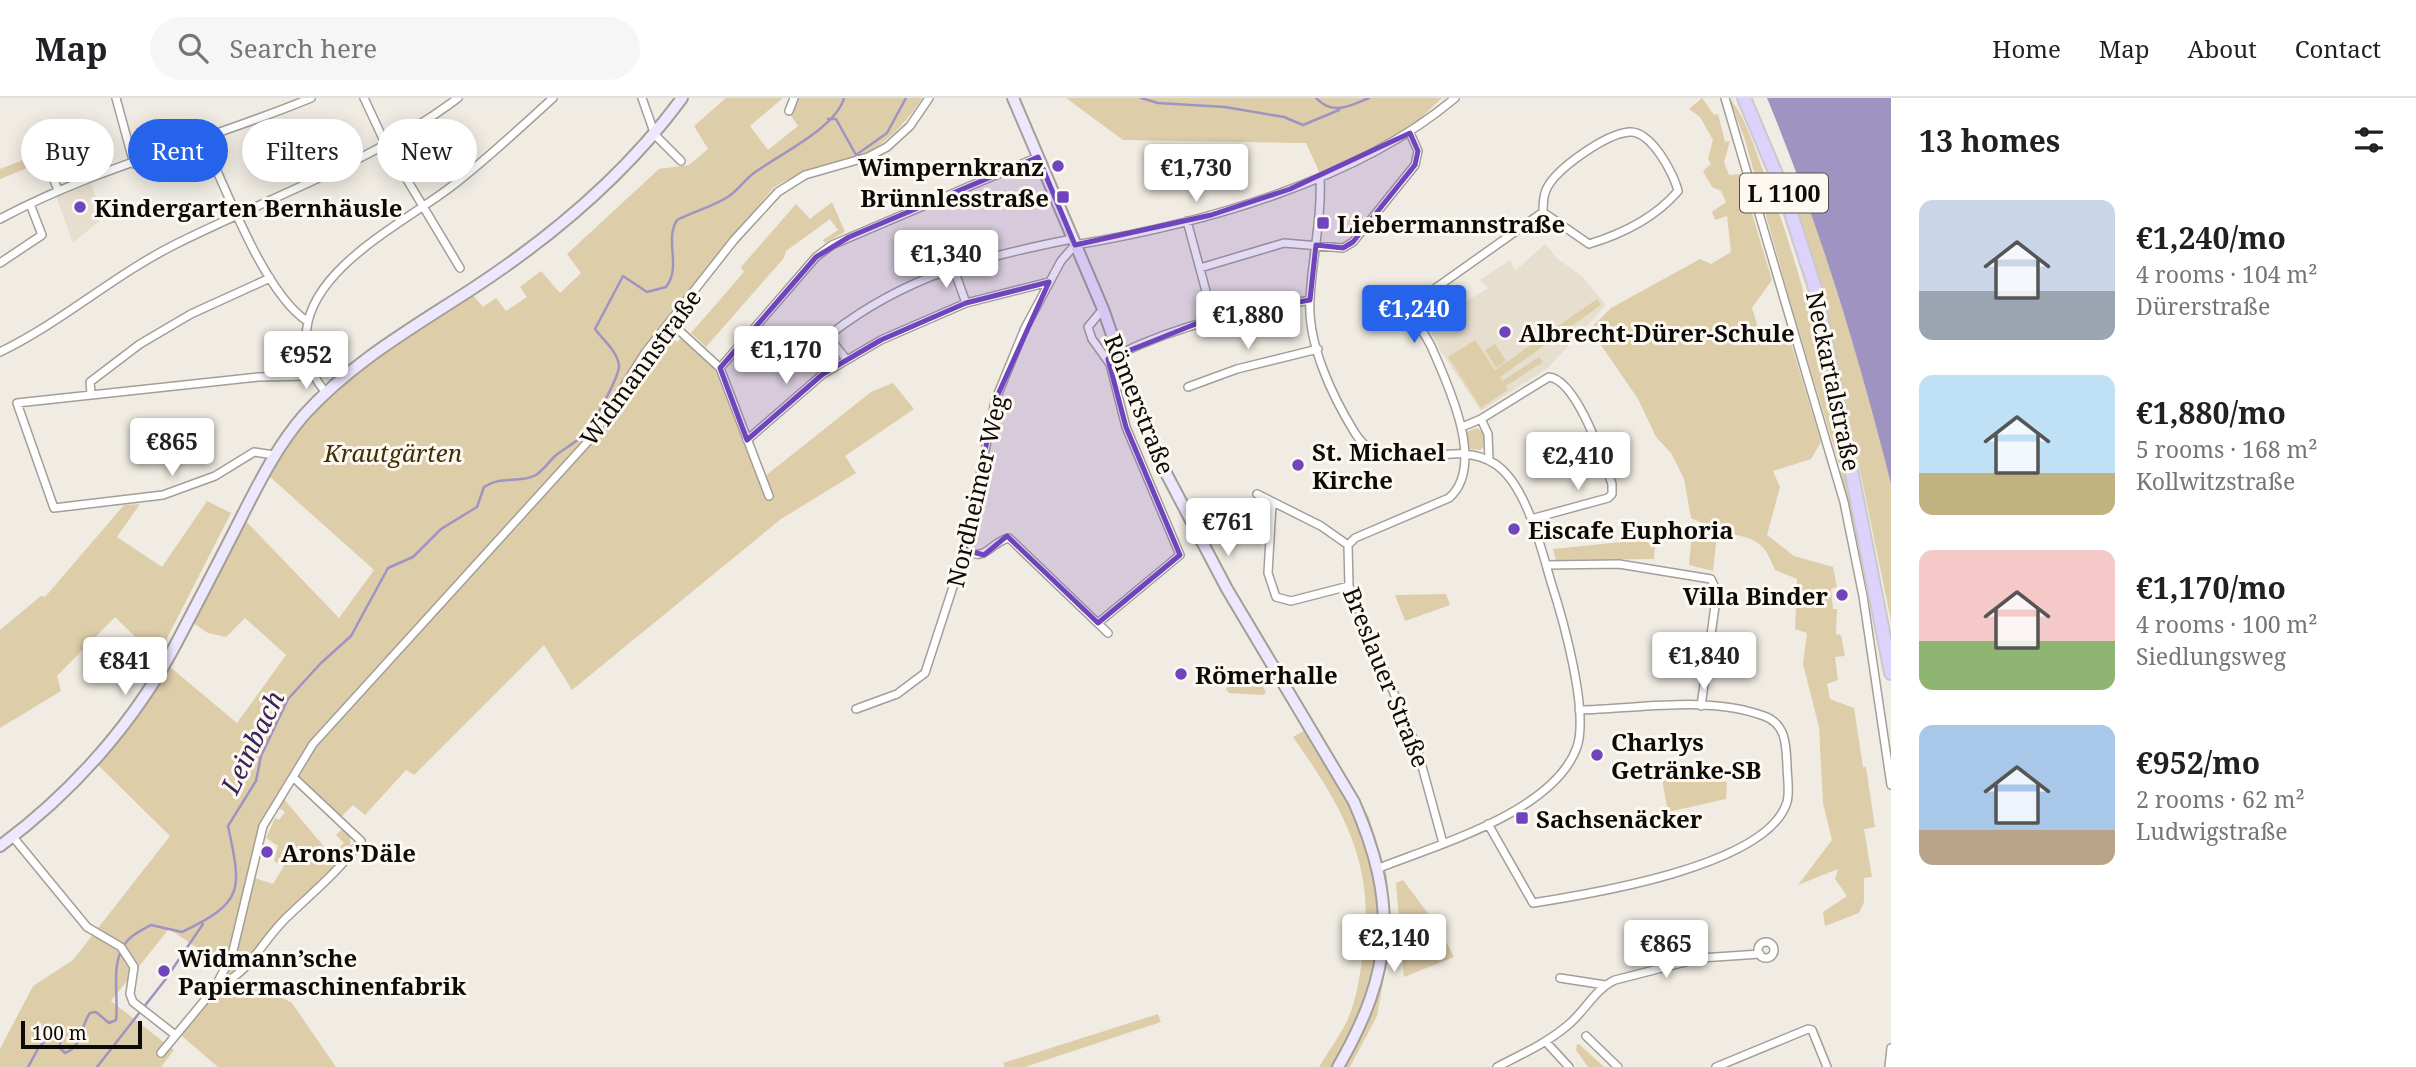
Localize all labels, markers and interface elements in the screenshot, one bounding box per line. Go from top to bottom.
search box [150,17,640,80]
text: Map [35,26,108,71]
icon: search [174,29,212,67]
text: Search here [230,30,377,66]
text: Home [1992,32,2061,65]
text: Map [2099,32,2150,65]
text: About [2188,32,2257,65]
text: Contact [2295,32,2381,65]
chip: Buy [21,119,114,182]
chip: Rent [128,119,228,182]
chip: Filters [242,119,363,182]
chip: New [377,119,477,182]
text: 13 homes [1919,120,2060,161]
icon: filters [2350,121,2388,159]
pin: €1,730 [1139,144,1253,204]
place label: Wimpernkranz [858,150,1044,183]
text: €1,730 [1160,151,1232,183]
marker: Wimpernkranz [1050,158,1066,174]
road number: L 1100 [1740,174,1828,212]
place label: Brünnlesstraße [860,181,1049,214]
marker: Brünnlesstraße [1055,189,1071,205]
place label: Kindergarten Bernhäusle [94,191,403,224]
marker: Kindergarten Bernhäusle [72,199,88,215]
place label: Liebermannstraße [1337,207,1565,240]
marker: Liebermannstraße [1315,215,1331,231]
text: €1,240/mo [2136,217,2286,258]
icon: home [1975,228,2059,312]
pin: €1,340 [889,230,1003,290]
text: €1,340 [910,237,982,269]
text: 4 rooms · 104 m² [2136,258,2318,290]
street label: Widmannstraße [572,282,708,452]
pin: €1,240 [1357,286,1471,345]
street label: Neckartalstraße [1799,288,1869,474]
text: Dürerstraße [2136,290,2270,322]
pin: €1,880 [1191,292,1305,351]
text: €1,240 [1378,292,1450,324]
text: €1,880 [1212,298,1284,330]
place label: Albrecht-Dürer-Schule [1519,316,1795,349]
marker: Albrecht-Dürer-Schule [1497,324,1513,340]
pin: €1,170 [729,327,843,386]
street label: Römerstraße [1097,329,1183,479]
pin: €952 [265,331,347,391]
text: €1,170 [750,333,822,365]
text: €952 [280,338,332,370]
street label: Nordheimer Weg [938,391,1014,590]
text: €1,880/mo [2136,392,2286,433]
icon: home [1975,403,2059,487]
pin: €865 [131,418,213,478]
text: €865 [146,425,198,457]
pin: €2,410 [1521,432,1635,492]
text: 5 rooms · 168 m² [2136,433,2318,465]
place label: St. Michael Kirche [1312,435,1446,496]
park label: Krautgärten [323,436,462,469]
text: €2,410 [1542,439,1614,471]
marker: St. Michael Kirche [1290,457,1306,473]
text: Kollwitzstraße [2136,465,2295,497]
pin: €761 [1187,498,1269,558]
text: €761 [1202,505,1254,537]
place label: Eiscafe Euphoria [1528,513,1734,546]
marker: Eiscafe Euphoria [1506,521,1522,537]
text: €1,170/mo [2136,567,2286,608]
icon: home [1975,578,2059,662]
place label: Villa Binder [1683,579,1828,612]
street label: Breslauer Straße [1336,582,1438,772]
marker: Villa Binder [1834,587,1850,603]
text: 4 rooms · 100 m² [2136,608,2318,640]
pin: €1,840 [1647,632,1761,692]
pin: €841 [84,638,166,697]
text: €1,840 [1668,639,1740,671]
text: Siedlungsweg [2136,640,2286,672]
text: €841 [99,644,151,676]
place label: Römerhalle [1195,658,1338,691]
marker: Römerhalle [1173,666,1189,682]
water label: Leinbach [211,684,293,800]
place label: Charlys Getränke-SB [1611,725,1761,786]
text: €952/mo [2136,742,2260,783]
marker: Charlys Getränke-SB [1589,747,1605,763]
icon: home [1975,753,2059,837]
text: 2 rooms · 62 m² [2136,783,2305,815]
place label: Sachsenäcker [1536,802,1703,835]
marker: Sachsenäcker [1514,810,1530,826]
text: Ludwigstraße [2136,815,2288,847]
place label: Arons'Däle [281,836,416,869]
marker: Arons'Däle [259,844,275,860]
pin: €2,140 [1337,914,1451,974]
pin: €865 [1625,920,1707,980]
text: €2,140 [1358,921,1430,953]
text: €865 [1640,927,1692,959]
place label: Widmann’sche Papiermaschinenfabrik [178,941,467,1002]
marker: Widmann’sche Papiermaschinenfabrik [156,963,172,979]
scale bar [21,1018,142,1050]
text: 100 m [32,1020,87,1046]

